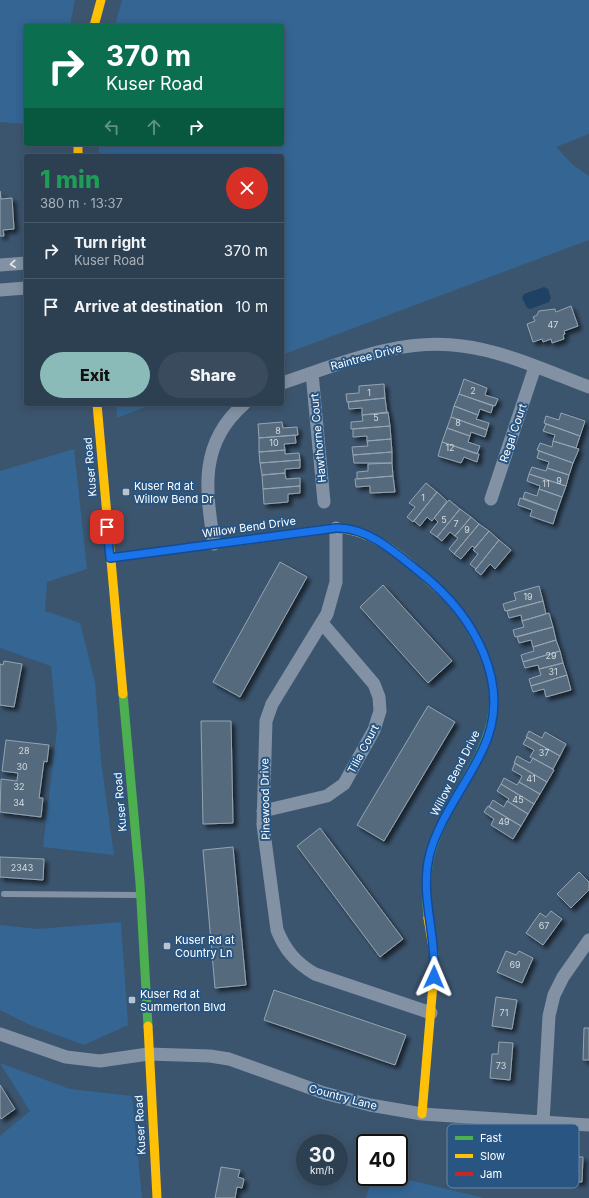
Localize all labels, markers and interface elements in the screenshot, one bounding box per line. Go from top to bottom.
text: 370 m [106,39,191,73]
icon: right [40,40,92,92]
text: Kuser Road [106,73,203,94]
icon: left [101,116,123,138]
icon: ahead [143,116,165,138]
icon: right [185,116,207,138]
text: 1 min [40,165,100,194]
button: close [226,167,268,209]
text: 380 m · 13:37 [40,195,123,211]
text: Turn right [74,233,146,252]
icon: right [40,240,62,262]
text: 370 m [224,241,268,260]
text: Kuser Road [74,252,144,268]
one-way arrow [10,259,16,268]
icon: arrive [40,296,62,318]
text: Arrive at destination [74,297,223,316]
text: 10 m [235,297,268,316]
house number: 47 [548,319,558,330]
street label: Raintree Drive [329,341,403,373]
button: Exit [40,352,150,398]
button: Share [158,352,268,398]
house number: 2 [470,385,476,396]
house number: 1 [367,387,371,398]
street label: Hawthorne Court [307,392,329,483]
street label: Regal Court [496,401,530,464]
house number: 5 [373,412,379,423]
house number: 8 [455,417,461,428]
house number: 8 [275,425,281,436]
street label: Kuser Road [80,437,100,497]
house number: 10 [269,437,279,448]
house number: 12 [445,442,455,453]
house number: 9 [556,475,562,486]
house number: 11 [542,478,550,489]
place label: Kuser Rd at Willow Bend Dr [134,479,213,506]
marker: Kuser Rd at Willow Bend Dr [121,487,131,497]
house number: 1 [421,492,425,503]
pin [90,510,124,544]
street label: Willow Bend Drive [201,513,297,541]
house number: 5 [441,514,447,525]
icon: arrive [96,516,118,538]
house number: 7 [453,518,459,529]
house number: 9 [464,524,470,535]
house number: 19 [523,591,533,602]
house number: 29 [545,650,557,661]
house number: 31 [548,666,558,677]
street label: Tilia Court [344,722,382,776]
street label: Willow Bend Drive [427,728,483,818]
house number: 28 [18,745,30,756]
house number: 37 [539,747,549,758]
street label: Pinewood Drive [257,758,273,840]
house number: 30 [16,761,28,772]
street label: Kuser Road [110,772,130,832]
house number: 41 [526,773,536,784]
house number: 32 [13,781,25,792]
house number: 45 [512,794,524,805]
house number: 34 [13,797,25,808]
house number: 49 [498,816,510,827]
house number: 2343 [11,862,34,873]
house number: 67 [539,920,549,931]
place label: Kuser Rd at Country Ln [175,933,235,960]
marker: Kuser Rd at Country Ln [162,941,172,951]
position arrow [413,956,455,998]
house number: 69 [509,959,521,970]
place label: Kuser Rd at Summerton Blvd [140,987,226,1014]
marker: Kuser Rd at Summerton Blvd [127,995,137,1005]
house number: 71 [500,1007,508,1018]
house number: 73 [496,1060,507,1071]
street label: Country Lane [307,1081,379,1113]
street label: Kuser Road [131,1095,149,1155]
legend [447,1124,579,1188]
text: Fast [480,1131,502,1145]
speed limit sign: 40 [356,1134,408,1186]
text: 30 [309,1143,335,1167]
text: Slow [480,1149,505,1163]
text: km/h [310,1164,334,1176]
text: Jam [480,1167,502,1181]

